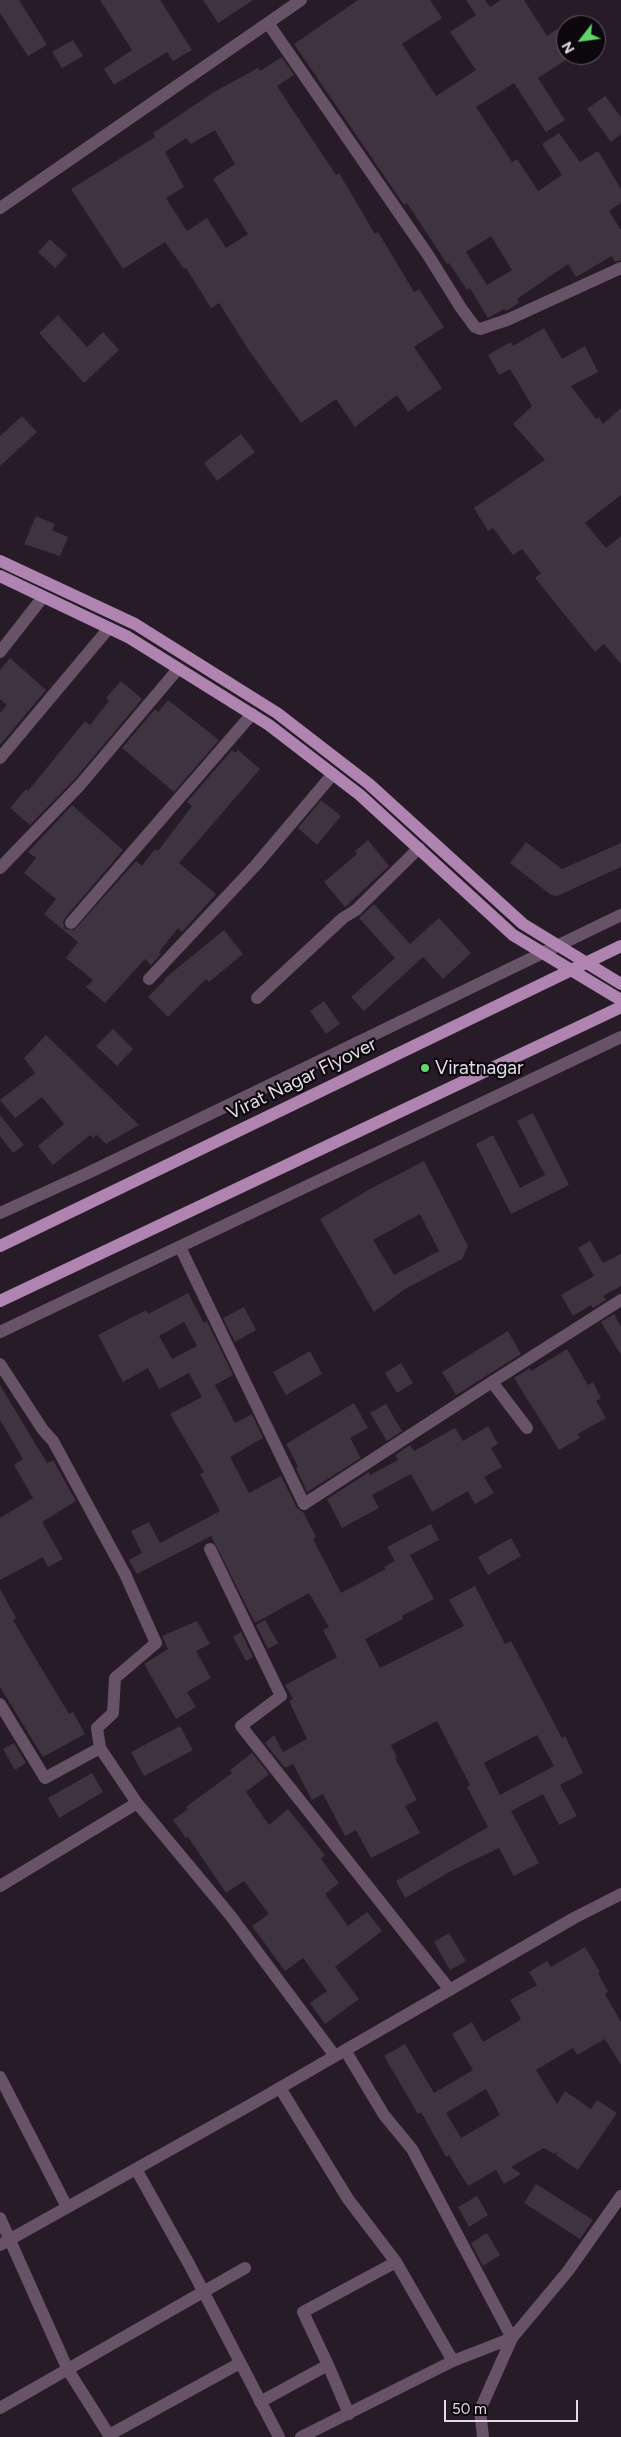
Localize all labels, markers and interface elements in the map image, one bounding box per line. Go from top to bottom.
north arrow [556,15,606,65]
text: N [558,38,579,56]
street label: Virat Nagar Flyover [224,1033,380,1125]
place label: Viratnagar [435,1057,523,1079]
marker: Viratnagar [419,1062,431,1074]
scale bar [446,2390,580,2422]
text: 50 m [452,2400,487,2418]

